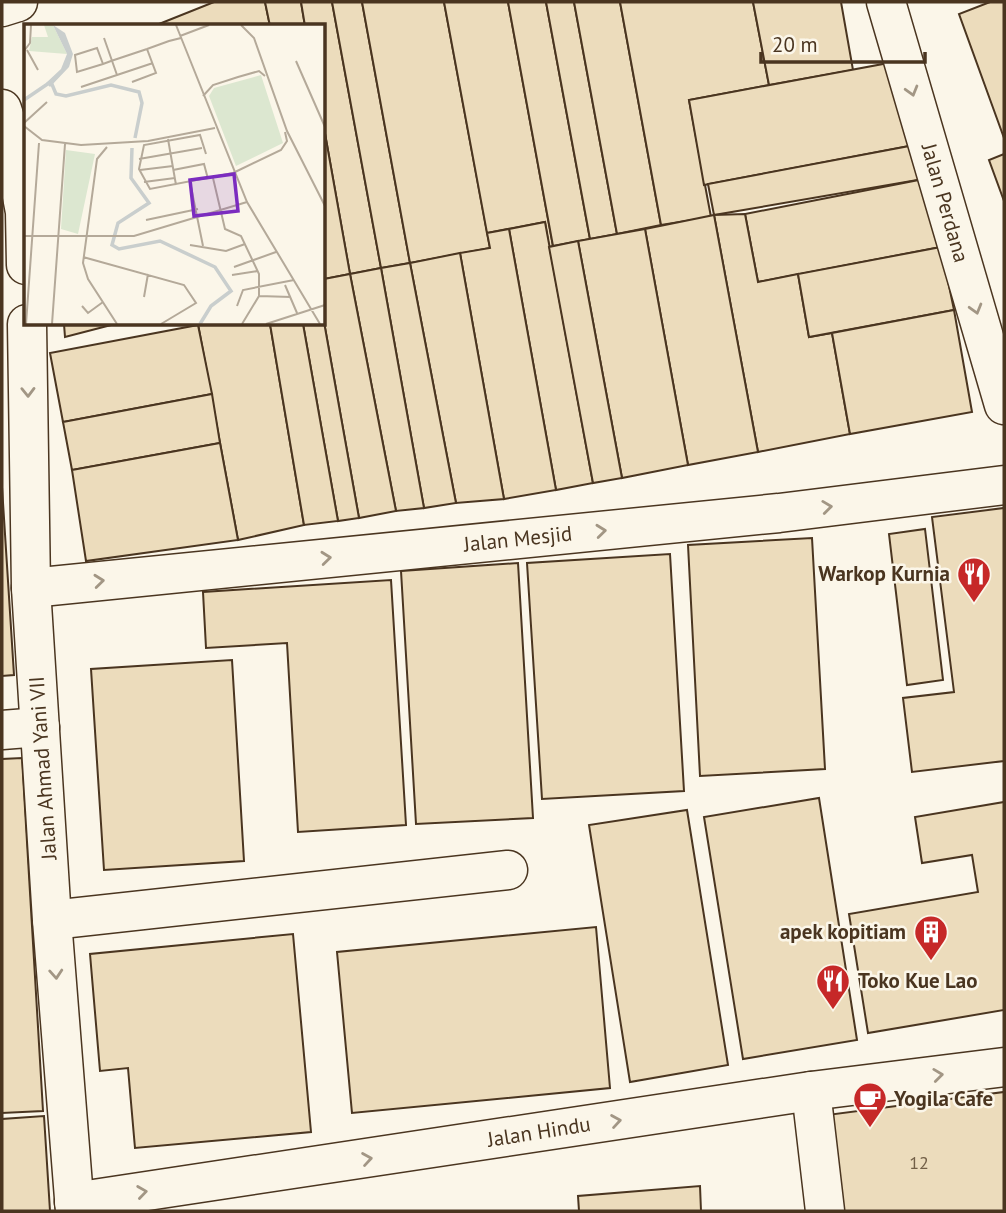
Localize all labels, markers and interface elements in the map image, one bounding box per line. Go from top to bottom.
scale bar [761,21,926,65]
inset map [24,24,326,326]
text: 20 m [772,31,818,58]
one-way arrow [904,85,918,97]
street label: Jalan Perdana [915,139,975,265]
one-way arrow [968,303,983,315]
one-way arrow [20,387,36,398]
one-way arrow [821,500,833,515]
street label: Jalan Mesjid [461,519,573,558]
one-way arrow [596,524,607,539]
one-way arrow [320,551,332,566]
restaurant icon: Warkop Kurnia [955,555,993,604]
place label: Warkop Kurnia [818,560,950,587]
one-way arrow [94,574,105,589]
street label: Jalan Ahmad Yani VII [23,675,62,862]
building icon: apek kopitiam [912,913,950,962]
place label: apek kopitiam [780,918,906,945]
restaurant icon: Toko Kue Lao [814,962,852,1011]
place label: Toko Kue Lao [858,967,978,994]
one-way arrow [48,968,63,979]
one-way arrow [932,1068,944,1083]
cafe icon: Yogila Cafe [851,1080,889,1129]
place label: Yogila Cafe [893,1085,993,1112]
street label: Jalan Hindu [484,1110,592,1153]
one-way arrow [610,1114,622,1129]
house number: 12 [909,1151,929,1174]
one-way arrow [361,1152,373,1167]
one-way arrow [136,1185,148,1200]

